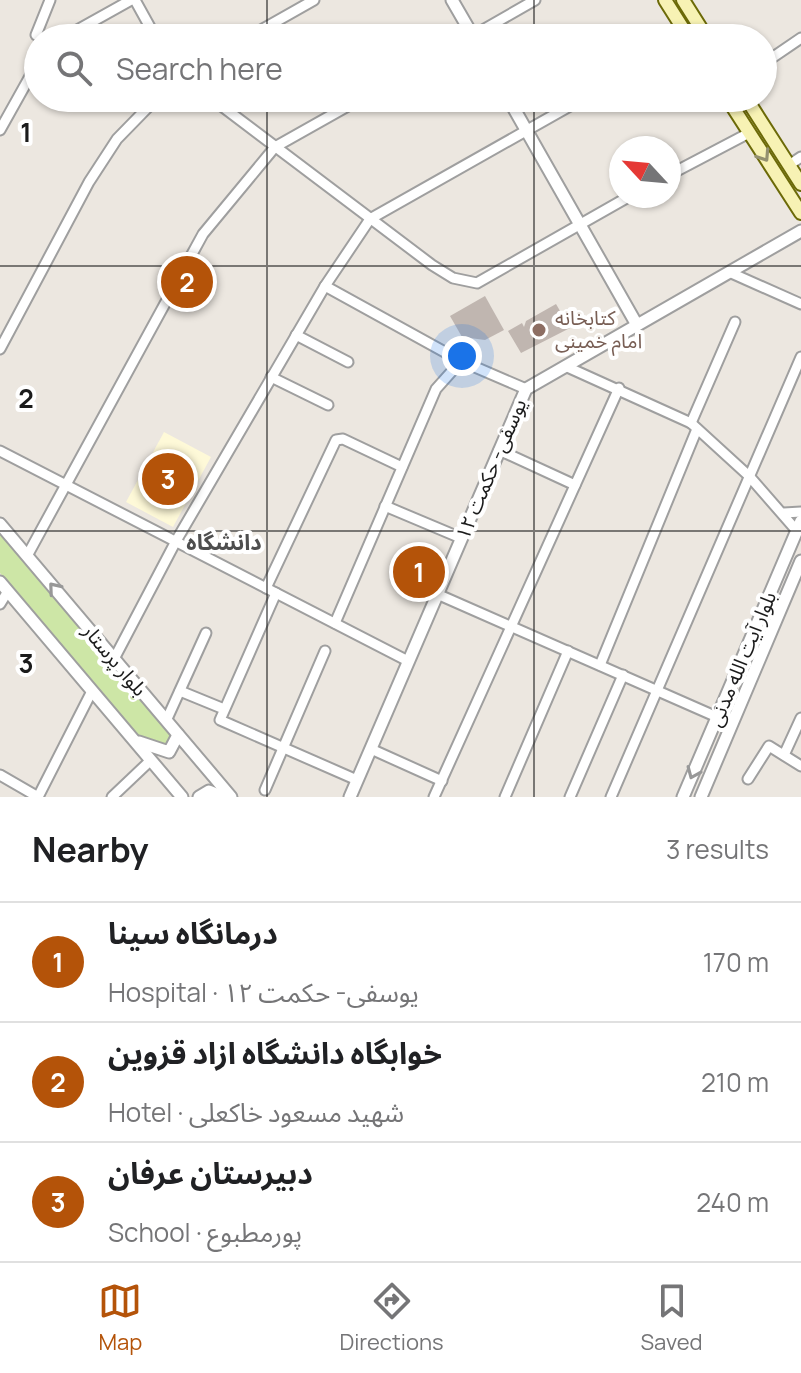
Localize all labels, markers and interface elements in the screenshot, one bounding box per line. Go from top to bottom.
search box [24,24,777,112]
icon: search [52,46,96,90]
text: Search here [116,48,283,89]
text: 1 [20,114,32,150]
north arrow [609,136,681,208]
one-way arrow [754,147,769,161]
pin: 2 [161,252,213,312]
place label: کتابخانه امام خمینی [555,304,642,356]
marker: کتابخانه امام خمینی [530,321,548,339]
your location [442,336,482,376]
text: 2 [18,380,34,416]
street label: یوسفی- حکمت ۱۲ [449,394,532,543]
pin: 3 [142,449,194,509]
district label: دانشگاه [186,527,262,557]
pin: 1 [393,542,445,602]
one-way arrow [49,582,64,597]
street label: بلوار آیت الله مدنی [701,587,782,731]
street label: بلوار پرستار [76,617,154,702]
text: 3 [18,645,34,681]
one-way arrow [687,765,703,779]
text: Nearby [32,826,148,872]
text: 3 results [666,831,769,867]
text: درمانگاه سینا [108,912,278,953]
text: 1 [52,944,64,980]
text: 170 m [703,944,769,980]
text: Hospital · یوسفی- حکمت ۱۲ [108,974,419,1010]
text: خوابگاه دانشگاه ازاد قزوین [108,1032,442,1073]
text: 2 [50,1064,66,1100]
text: 210 m [701,1064,769,1100]
text: Hotel · شهید مسعود خاکعلی [108,1094,404,1130]
text: دبیرستان عرفان [108,1152,313,1193]
text: 3 [50,1184,66,1220]
text: 240 m [696,1184,769,1220]
text: School · پورمطبوع [108,1214,302,1250]
tab: Map [98,1279,142,1357]
tab: Directions [339,1279,444,1357]
tab: Saved [641,1279,703,1357]

